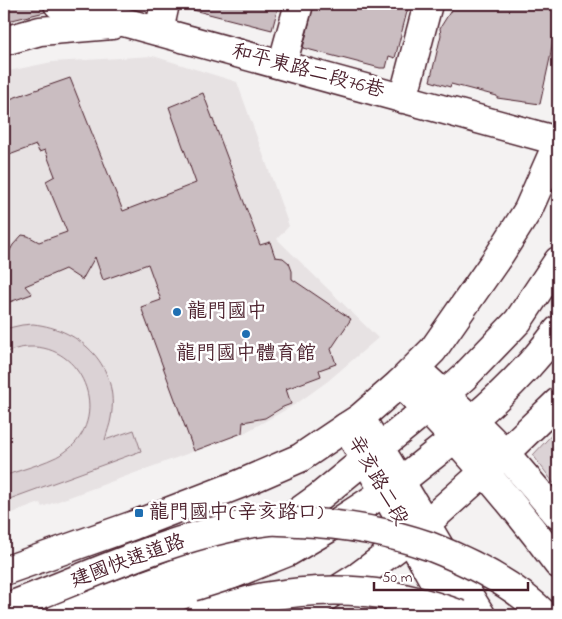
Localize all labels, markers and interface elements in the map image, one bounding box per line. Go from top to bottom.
street label: 和平東路二段76巷 [228,38,389,107]
place label: 龍門國中 [187,298,267,327]
marker: 龍門國中 [171,306,183,318]
marker: 龍門國中體育館 [240,328,252,340]
place label: 龍門國中體育館 [176,340,316,369]
street label: 辛亥路二段 [339,430,415,532]
place label: 龍門國中(辛亥路口) [149,499,323,528]
marker: 龍門國中(辛亥路口) [133,507,145,519]
street label: 建國快速道路 [67,528,190,596]
scale bar [374,559,528,591]
text: 50 m [382,567,413,589]

